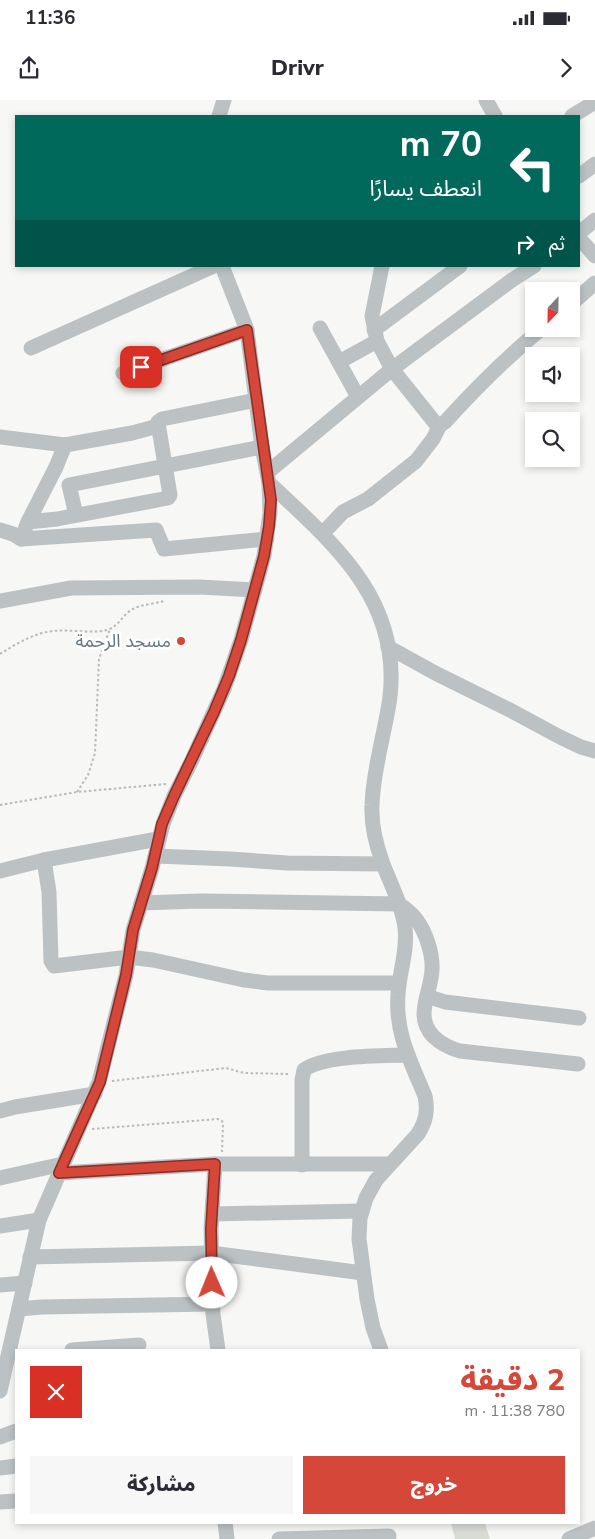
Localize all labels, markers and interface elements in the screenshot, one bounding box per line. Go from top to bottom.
text: 11:36 [25,5,75,31]
text: Drivr [271,53,324,83]
icon: share [15,54,43,82]
icon: forward [552,54,580,82]
text: 70 m [400,121,482,168]
icon: left [500,135,565,200]
text: انعطف يسارًا [370,174,482,204]
icon: right [511,230,539,258]
text: ثم [549,231,565,257]
north arrow [525,282,580,338]
map controls [525,282,580,467]
pin [120,346,162,388]
button: sound [525,347,580,402]
icon: arrive [127,353,155,381]
button: search [525,412,580,467]
place label: مسجد الرحمة [75,629,171,653]
marker: مسجد الرحمة [175,635,187,647]
position arrow [185,1256,237,1308]
text: 2 دقيقة [460,1360,565,1401]
button: close [30,1366,82,1418]
text: 780 m · 11:38 [464,1400,565,1422]
button: مشاركة [30,1456,293,1514]
button: خروج [303,1456,565,1514]

